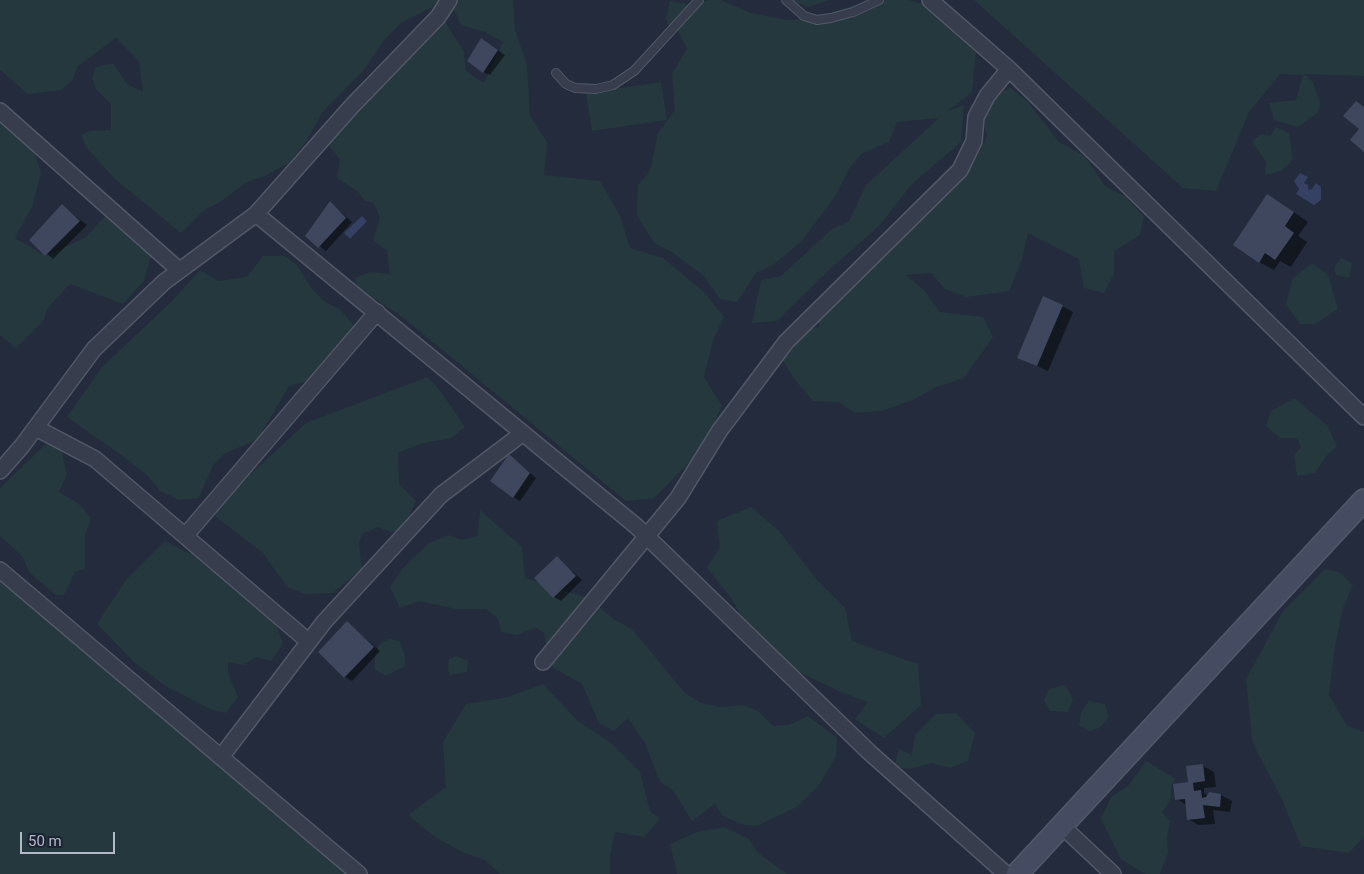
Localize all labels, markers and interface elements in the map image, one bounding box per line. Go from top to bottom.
scale bar [22,822,118,854]
text: 50 m [28,832,62,850]

